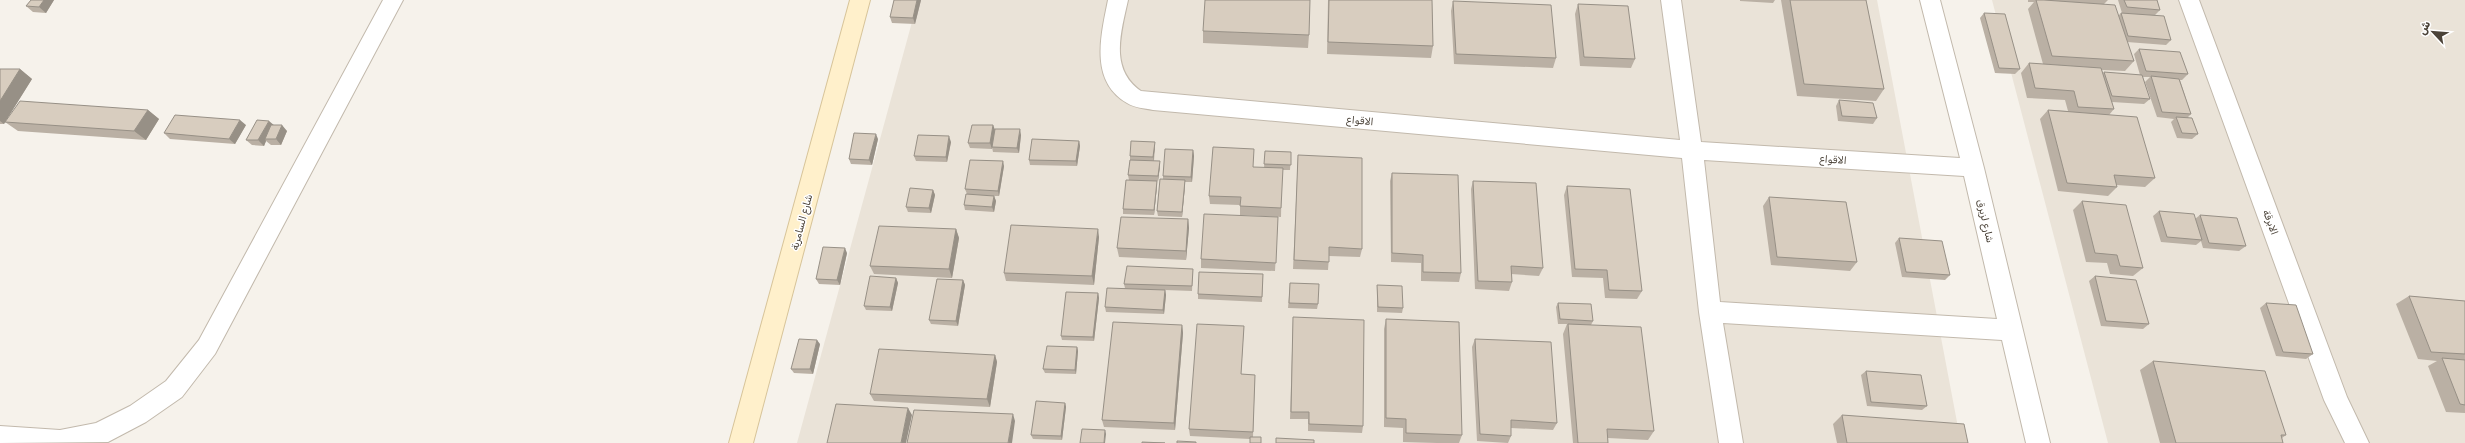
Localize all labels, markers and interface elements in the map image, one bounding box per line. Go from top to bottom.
north arrow [2413,12,2453,52]
text: ش [2416,19,2433,37]
street label: الاقواع [1346,114,1374,129]
street label: الاقواع [1819,153,1847,168]
street label: شارع السامرية [789,193,816,252]
street label: شارع لزيرق [1973,198,1996,244]
street label: الابرقة [2260,208,2280,237]

